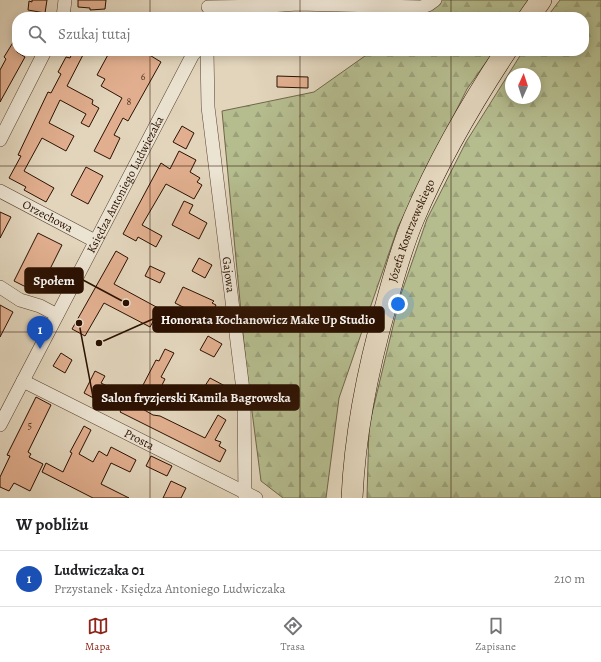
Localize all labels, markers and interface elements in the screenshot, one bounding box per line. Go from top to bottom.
search box [12,12,589,56]
icon: search [26,23,48,45]
text: Szukaj tutaj [58,24,131,44]
north arrow [505,68,541,104]
house number: 6 [141,70,146,83]
house number: 8 [127,95,132,108]
street label: Księdza Antoniego Ludwiczaka [83,113,168,256]
street label: Józefa Kostrzewskiego [385,176,439,284]
street label: Orzechowa [20,196,76,236]
street label: Gajowa [219,256,239,294]
callout: Społem [25,268,83,293]
text: Społem [33,272,75,289]
your location [388,294,408,314]
callout: Honorata Kochanowicz Make Up Studio [153,307,384,332]
text: Honorata Kochanowicz Make Up Studio [161,311,376,328]
pin: 1 [27,316,53,349]
callout: Salon fryzjerski Kamila Bagrowska [93,385,299,410]
text: Salon fryzjerski Kamila Bagrowska [101,389,291,406]
house number: 5 [28,419,32,432]
street label: Prosta [122,425,157,454]
text: W pobliżu [16,513,88,536]
text: Ludwiczaka 01 [54,560,145,580]
text: 1 [27,570,31,587]
text: 210 m [554,570,585,587]
text: Przystanek · Księdza Antoniego Ludwiczaka [54,580,285,597]
tab: Mapa [85,615,110,654]
tab: Trasa [281,615,305,654]
tab: Zapisane [475,615,516,654]

